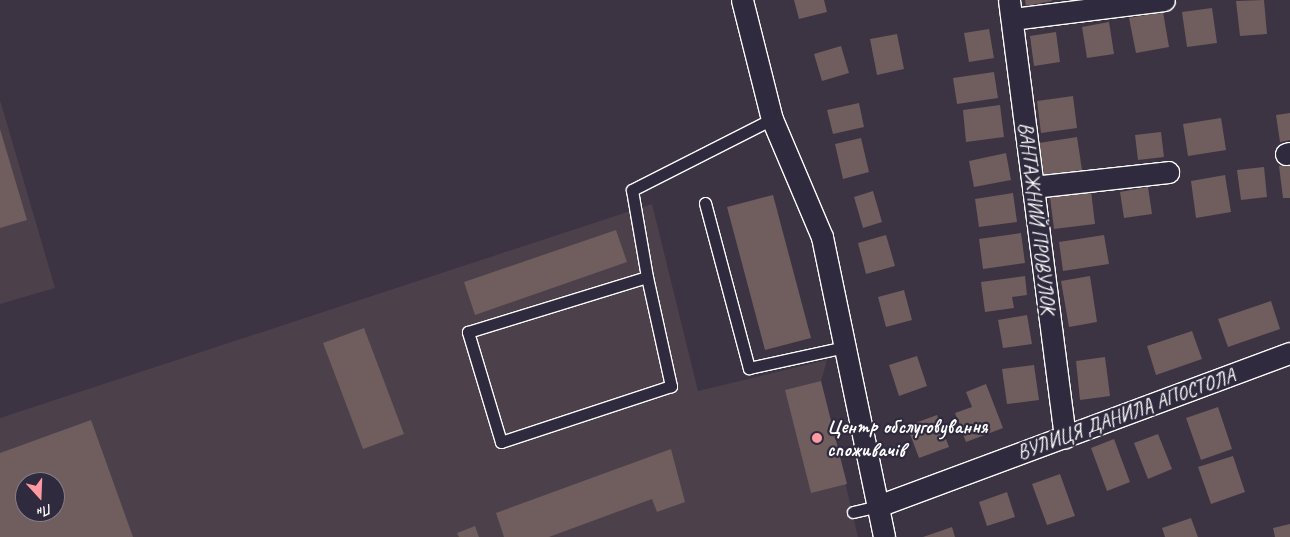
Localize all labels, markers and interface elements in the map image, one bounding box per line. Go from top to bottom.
street label: ВАНТАЖНИЙ ПРОВУЛОК [1013,121,1061,315]
street label: ВУЛИЦЯ ДАНИЛА АПОСТОЛА [1014,363,1238,465]
place label: Центр обслуговування споживачів [827,414,988,461]
marker: Центр обслуговування споживачів [811,432,823,444]
north arrow [15,472,65,522]
text: Пн [35,500,55,521]

